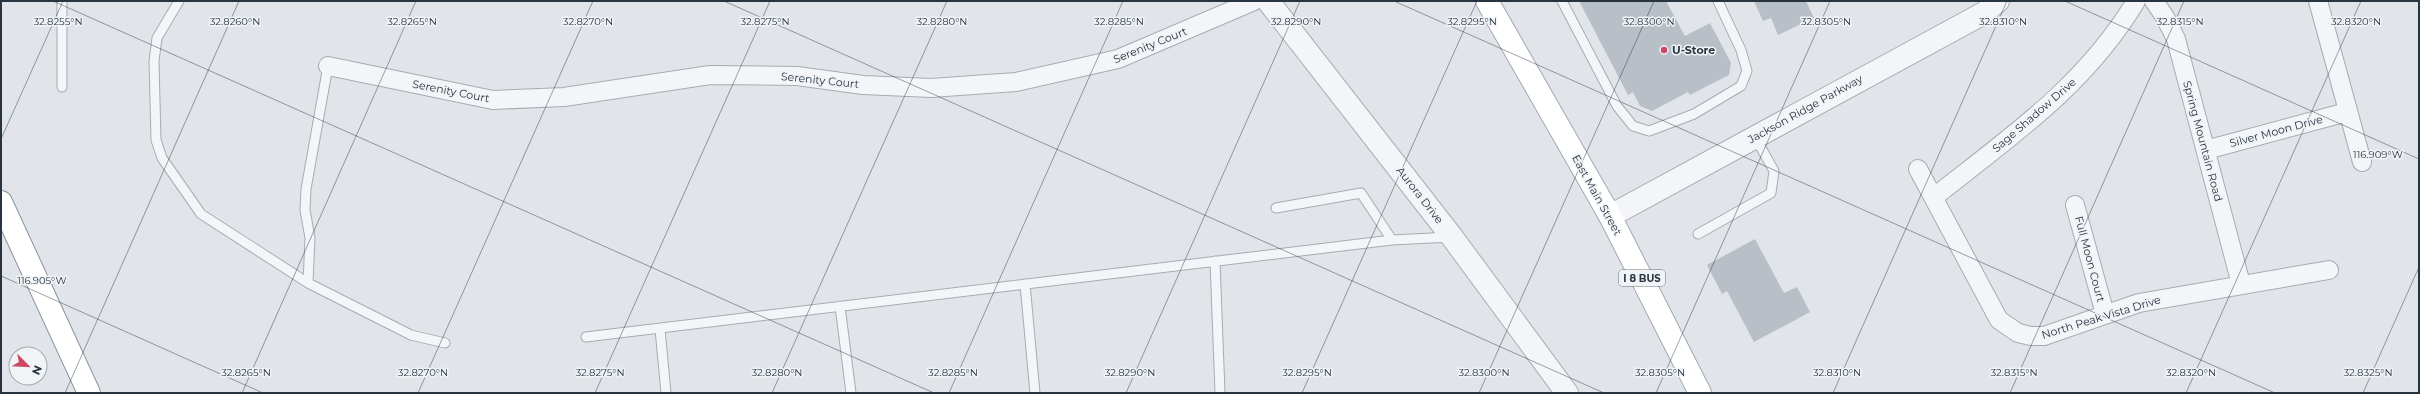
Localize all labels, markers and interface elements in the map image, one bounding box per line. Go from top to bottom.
text: 32.8255°N [33,15,83,28]
text: 32.8260°N [210,15,260,28]
text: 32.8265°N [387,15,437,28]
text: 32.8270°N [563,15,613,28]
text: 32.8275°N [740,15,790,28]
text: 32.8280°N [917,15,968,28]
text: 32.8285°N [1094,15,1144,28]
text: 32.8290°N [1271,15,1321,28]
text: 32.8295°N [1447,15,1497,28]
text: 32.8300°N [1623,15,1675,28]
text: 32.8305°N [1801,15,1851,28]
text: 32.8310°N [1979,15,2027,28]
text: 32.8315°N [2156,15,2204,28]
text: 32.8320°N [2331,15,2381,28]
street label: Serenity Court [1111,24,1189,66]
place label: U-Store [1672,43,1715,57]
marker: U-Store [1659,45,1669,55]
street label: Serenity Court [780,69,860,91]
street label: Jackson Ridge Parkway [1744,72,1865,147]
street label: Sage Shadow Drive [1989,75,2079,155]
street label: Serenity Court [411,77,491,105]
street label: Spring Mountain Road [2180,79,2226,203]
street label: Silver Moon Drive [2228,112,2324,150]
text: 116.909°W [2353,148,2403,161]
street label: East Main Street [1569,152,1625,238]
street label: Aurora Drive [1393,164,1447,227]
street label: Full Moon Court [2072,214,2108,304]
road number: I 8 BUS [1619,270,1665,286]
text: 116.905°W [17,274,67,287]
street label: North Peak Vista Drive [2040,292,2162,342]
north arrow [8,346,48,386]
text: N [29,363,45,377]
text: 32.8265°N [221,366,271,379]
text: 32.8270°N [398,366,448,379]
text: 32.8275°N [575,366,625,379]
text: 32.8280°N [752,366,803,379]
text: 32.8285°N [928,366,978,379]
text: 32.8290°N [1105,366,1155,379]
text: 32.8295°N [1282,366,1332,379]
text: 32.8300°N [1458,366,1510,379]
text: 32.8305°N [1635,366,1685,379]
text: 32.8310°N [1813,366,1861,379]
text: 32.8315°N [1990,366,2038,379]
text: 32.8320°N [2166,366,2216,379]
text: 32.8325°N [2343,366,2393,379]

